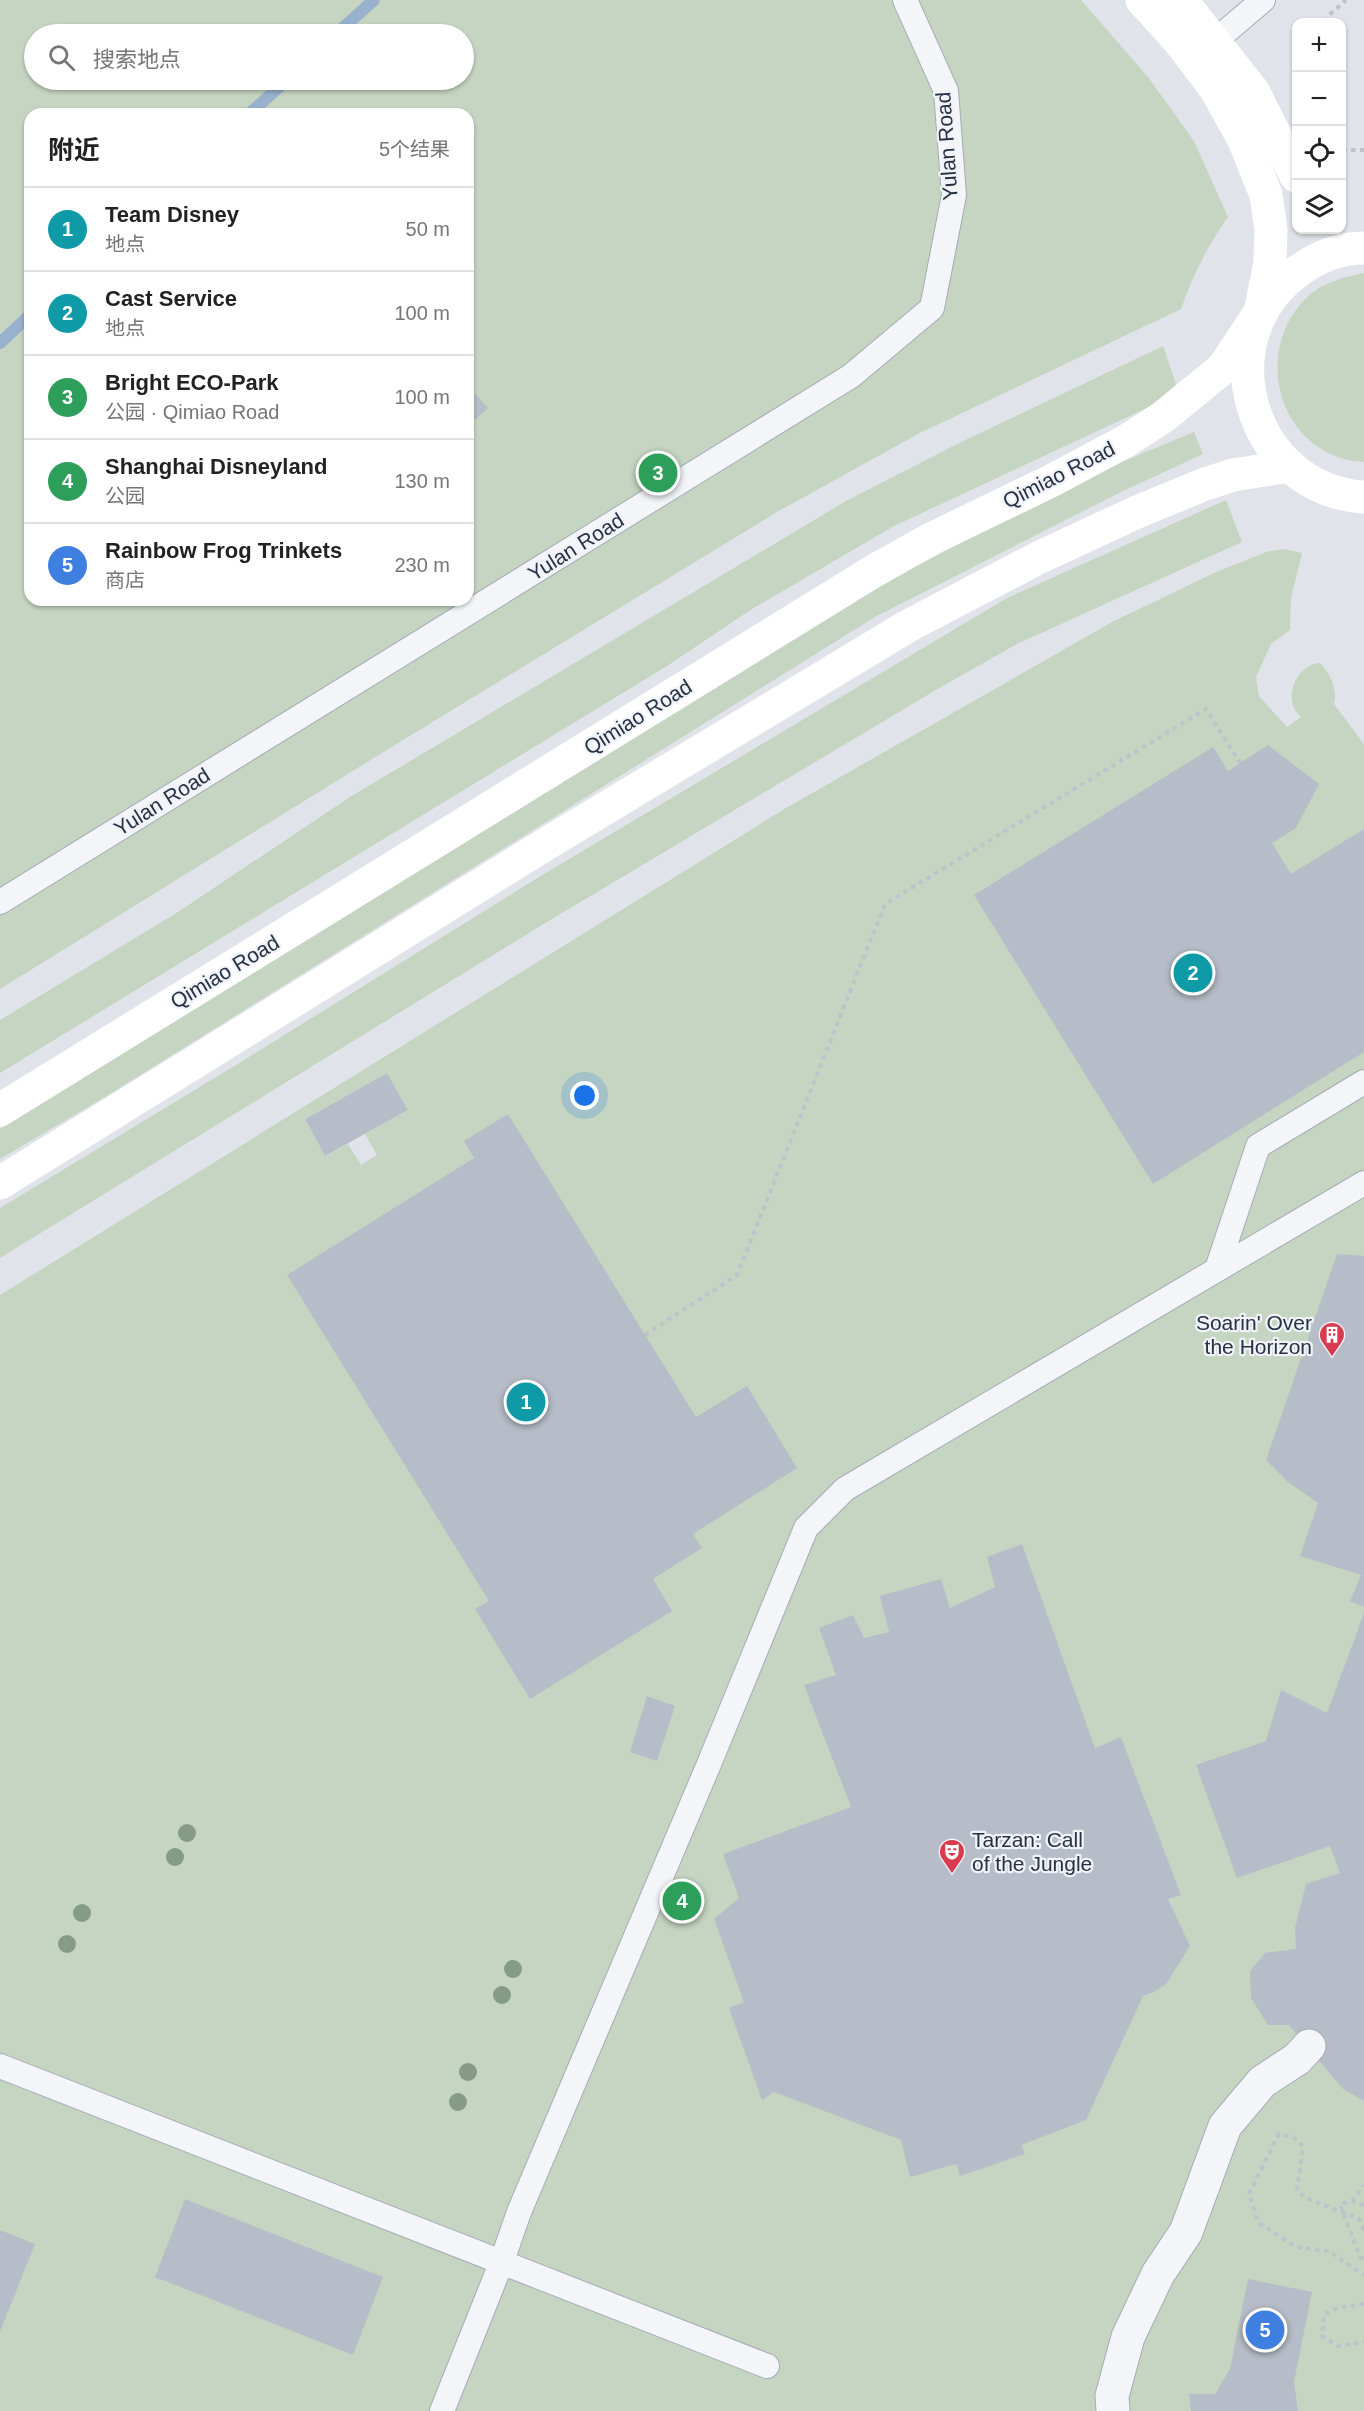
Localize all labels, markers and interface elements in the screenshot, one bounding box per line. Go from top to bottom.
map controls [1292,18,1346,234]
button: + [1292,18,1346,72]
search box [24,24,474,90]
icon: search [45,41,78,74]
text: 搜索地点 [93,47,181,72]
button: − [1292,72,1346,126]
street label: Yulan Road [931,91,962,201]
button: locate [1292,126,1346,180]
text: 附近 [48,135,100,165]
text: 5个结果 [379,138,450,160]
button: layers [1292,180,1346,234]
text: Team Disney [105,202,239,227]
text: 1 [62,218,73,240]
text: 50 m [406,218,450,240]
text: 地点 [105,233,145,255]
text: Cast Service [105,286,237,311]
text: 2 [62,302,73,324]
text: 100 m [394,302,450,324]
text: 地点 [105,317,145,339]
text: Bright ECO-Park [105,370,279,395]
text: 3 [62,386,73,408]
text: 100 m [394,386,450,408]
text: 公园 · Qimiao Road [105,401,280,423]
street label: Qimiao Road [999,436,1119,513]
pin: 3 [638,450,678,496]
text: Shanghai Disneyland [105,454,328,479]
text: 4 [62,470,73,492]
text: 130 m [394,470,450,492]
text: 公园 [105,485,145,507]
street label: Yulan Road [524,508,628,585]
text: Rainbow Frog Trinkets [105,538,342,563]
text: 5 [62,554,73,576]
text: 230 m [394,554,450,576]
text: 商店 [105,569,145,591]
street label: Qimiao Road [580,674,696,759]
street label: Yulan Road [110,763,214,840]
street label: Qimiao Road [166,930,283,1013]
pin: 2 [1174,950,1212,996]
your location [570,1081,599,1110]
place label: Soarin' Over the Horizon [1196,1311,1312,1358]
building icon: Soarin' Over the Horizon [1317,1320,1347,1358]
pin: 1 [506,1380,546,1424]
place label: Tarzan: Call of the Jungle [972,1828,1092,1875]
theatre icon: Tarzan: Call of the Jungle [937,1837,967,1875]
pin: 4 [662,1878,702,1924]
pin: 5 [1246,2308,1284,2352]

